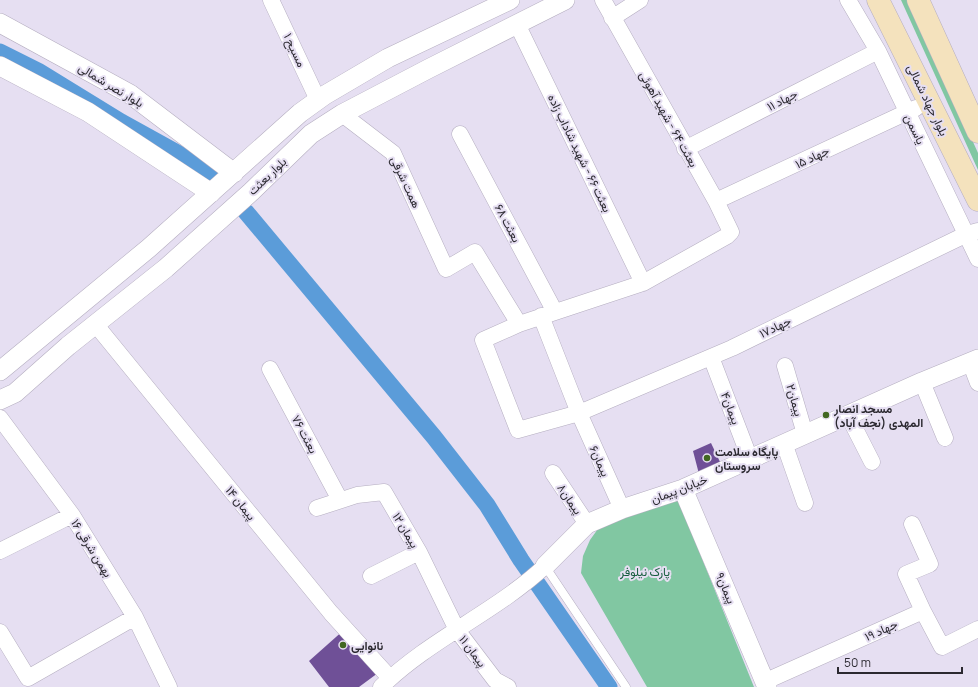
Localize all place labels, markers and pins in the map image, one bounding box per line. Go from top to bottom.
place label: مسجد انصار المهدی (نجف آباد) [833,400,923,431]
marker: مسجد انصار المهدی (نجف آباد) [821,410,831,420]
place label: پایگاه سلامت سروستان [715,443,779,474]
marker: پایگاه سلامت سروستان [702,453,712,463]
place label: نانوایی [351,637,384,654]
marker: نانوایی [338,640,348,650]

